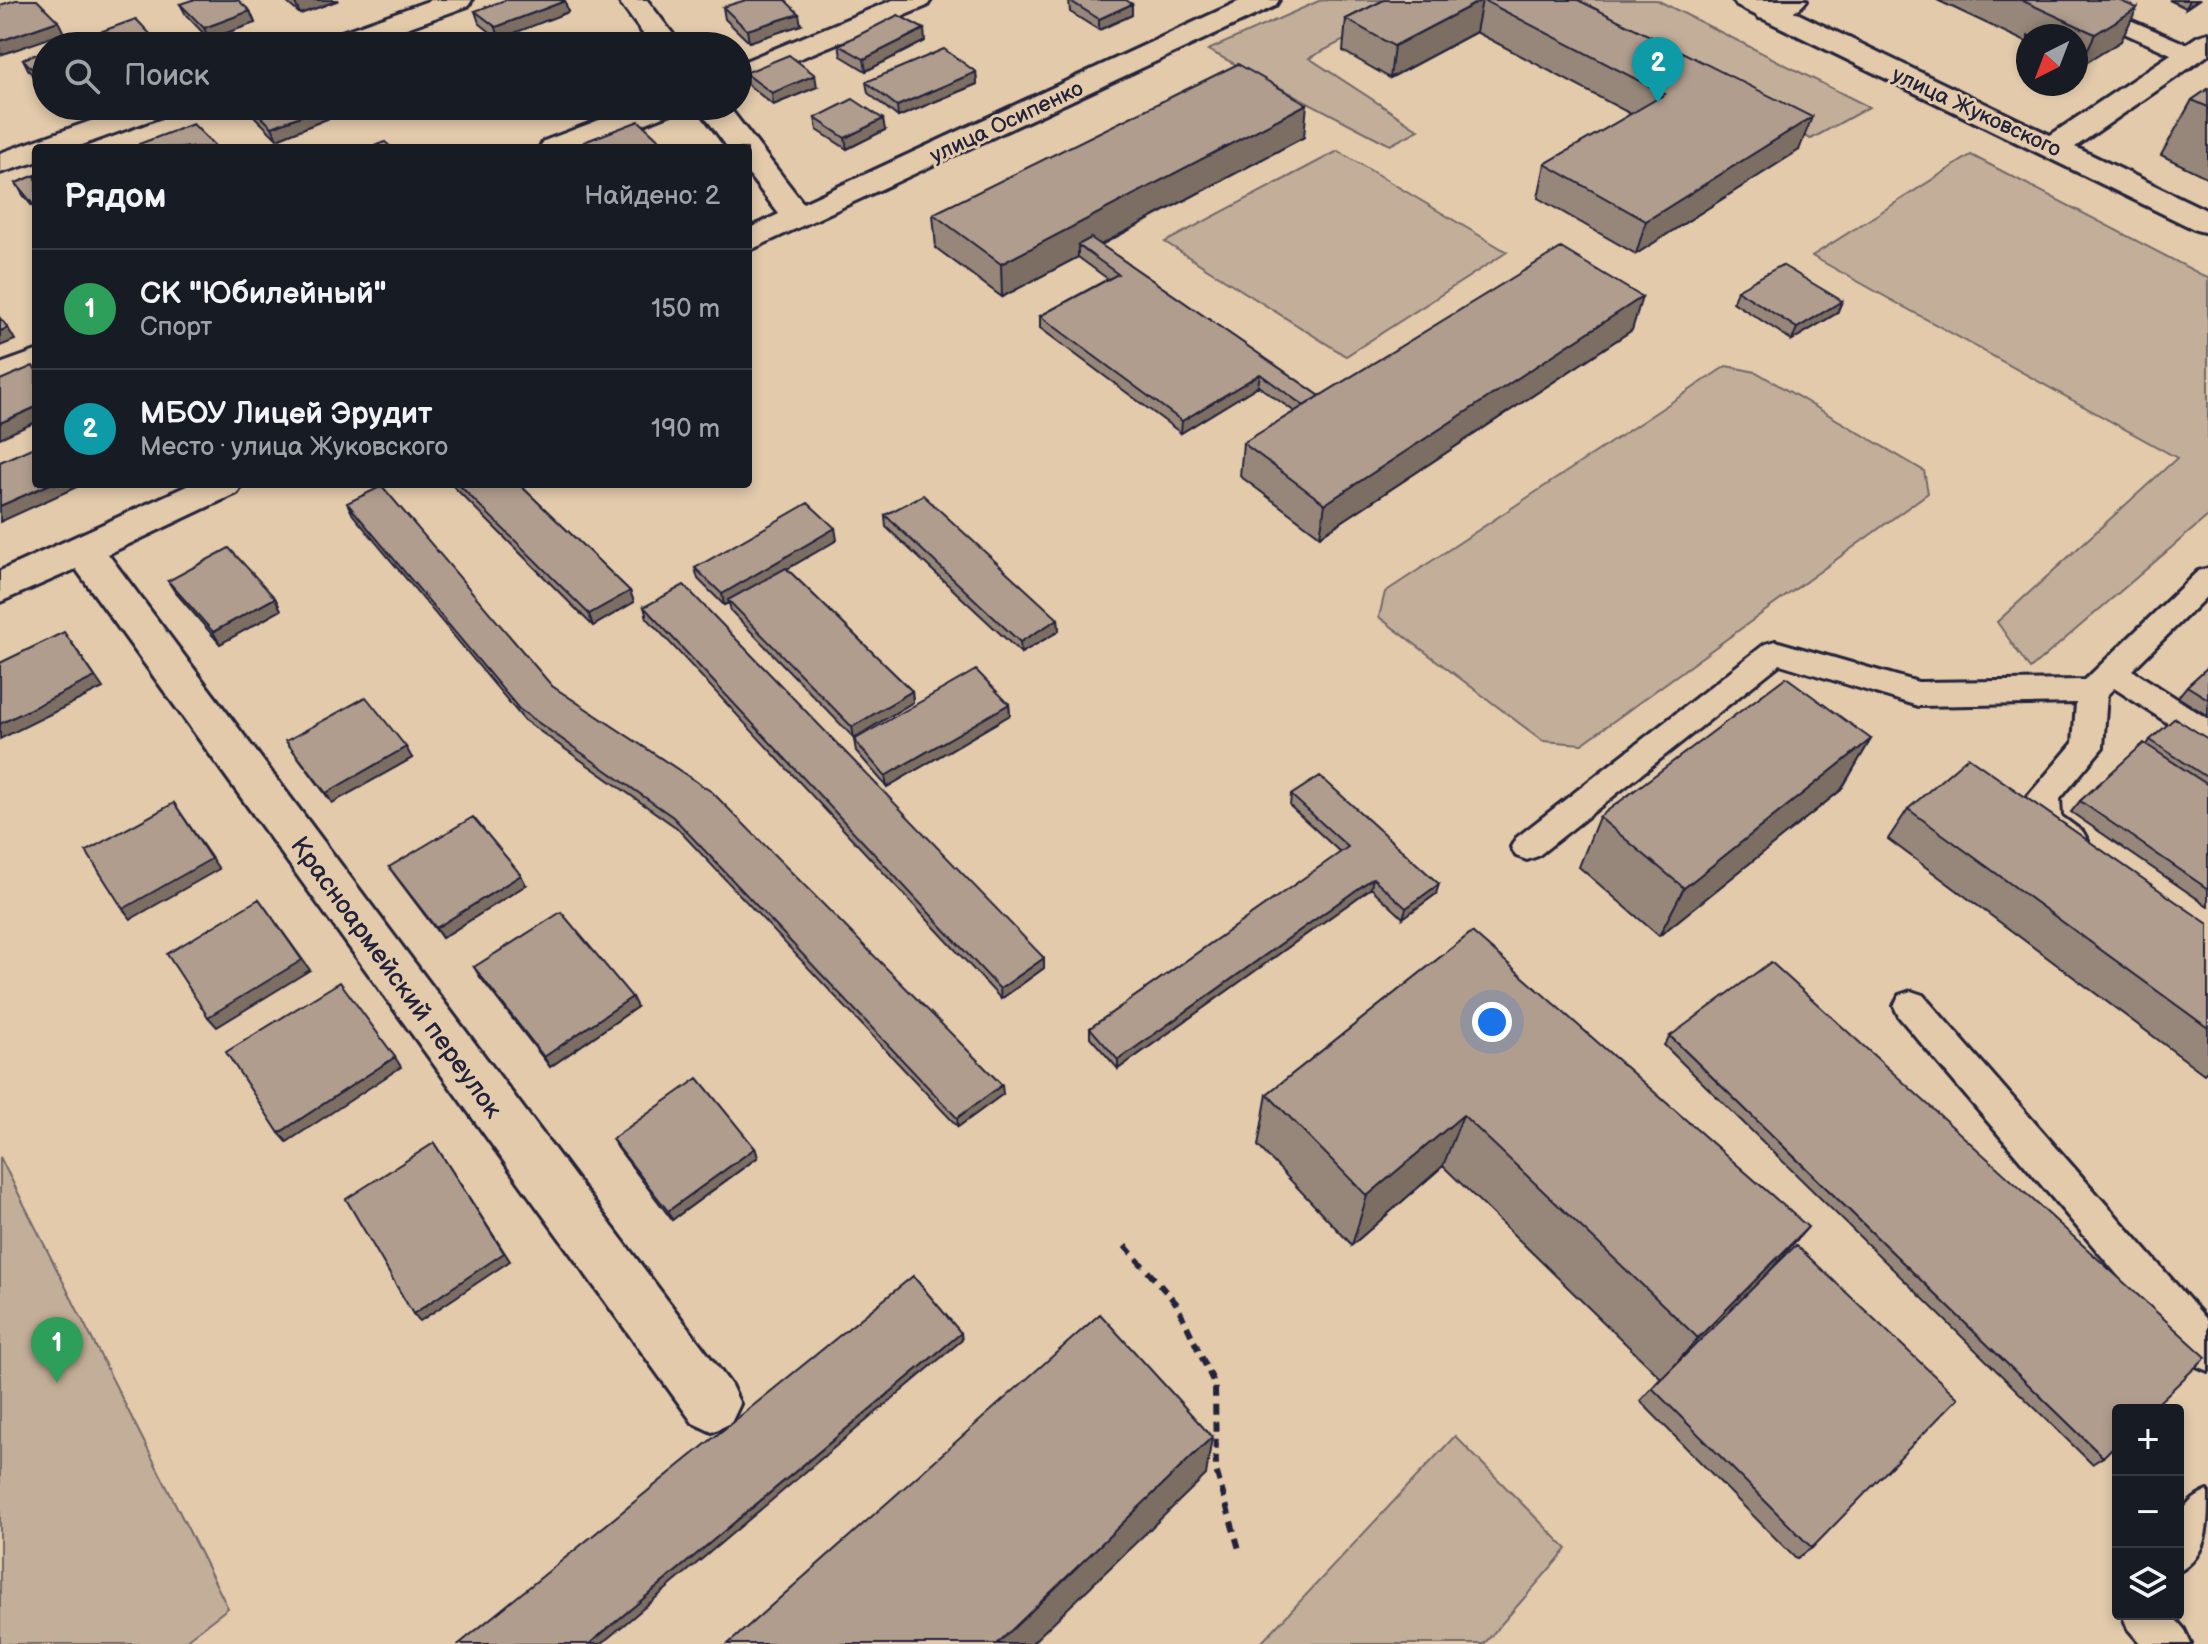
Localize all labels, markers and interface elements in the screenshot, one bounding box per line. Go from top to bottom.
north arrow [2016,24,2088,96]
search box [32,32,752,120]
pin: 2 [1632,37,1684,103]
icon: search [60,54,104,98]
text: Поиск [124,58,210,94]
street label: улица Жуковского [1887,61,2065,163]
street label: улица Осипенко [926,75,1088,170]
text: Рядом [64,176,166,217]
text: Найдено: 2 [584,181,720,212]
text: СК "Юбилейный" [140,276,387,312]
text: 1 [85,294,95,325]
text: 150 m [651,294,720,325]
text: Спорт [140,312,212,343]
text: МБОУ Лицей Эрудит [140,396,432,432]
text: 2 [82,414,98,445]
text: 190 m [651,414,720,445]
text: Место · улица Жуковского [140,432,448,463]
street label: Красноармейский переулок [283,831,508,1125]
your location [1472,1002,1512,1042]
pin: 1 [31,1317,83,1383]
map controls [2112,1404,2184,1620]
button: + [2112,1404,2184,1476]
button: − [2112,1476,2184,1548]
button: layers [2112,1548,2184,1620]

